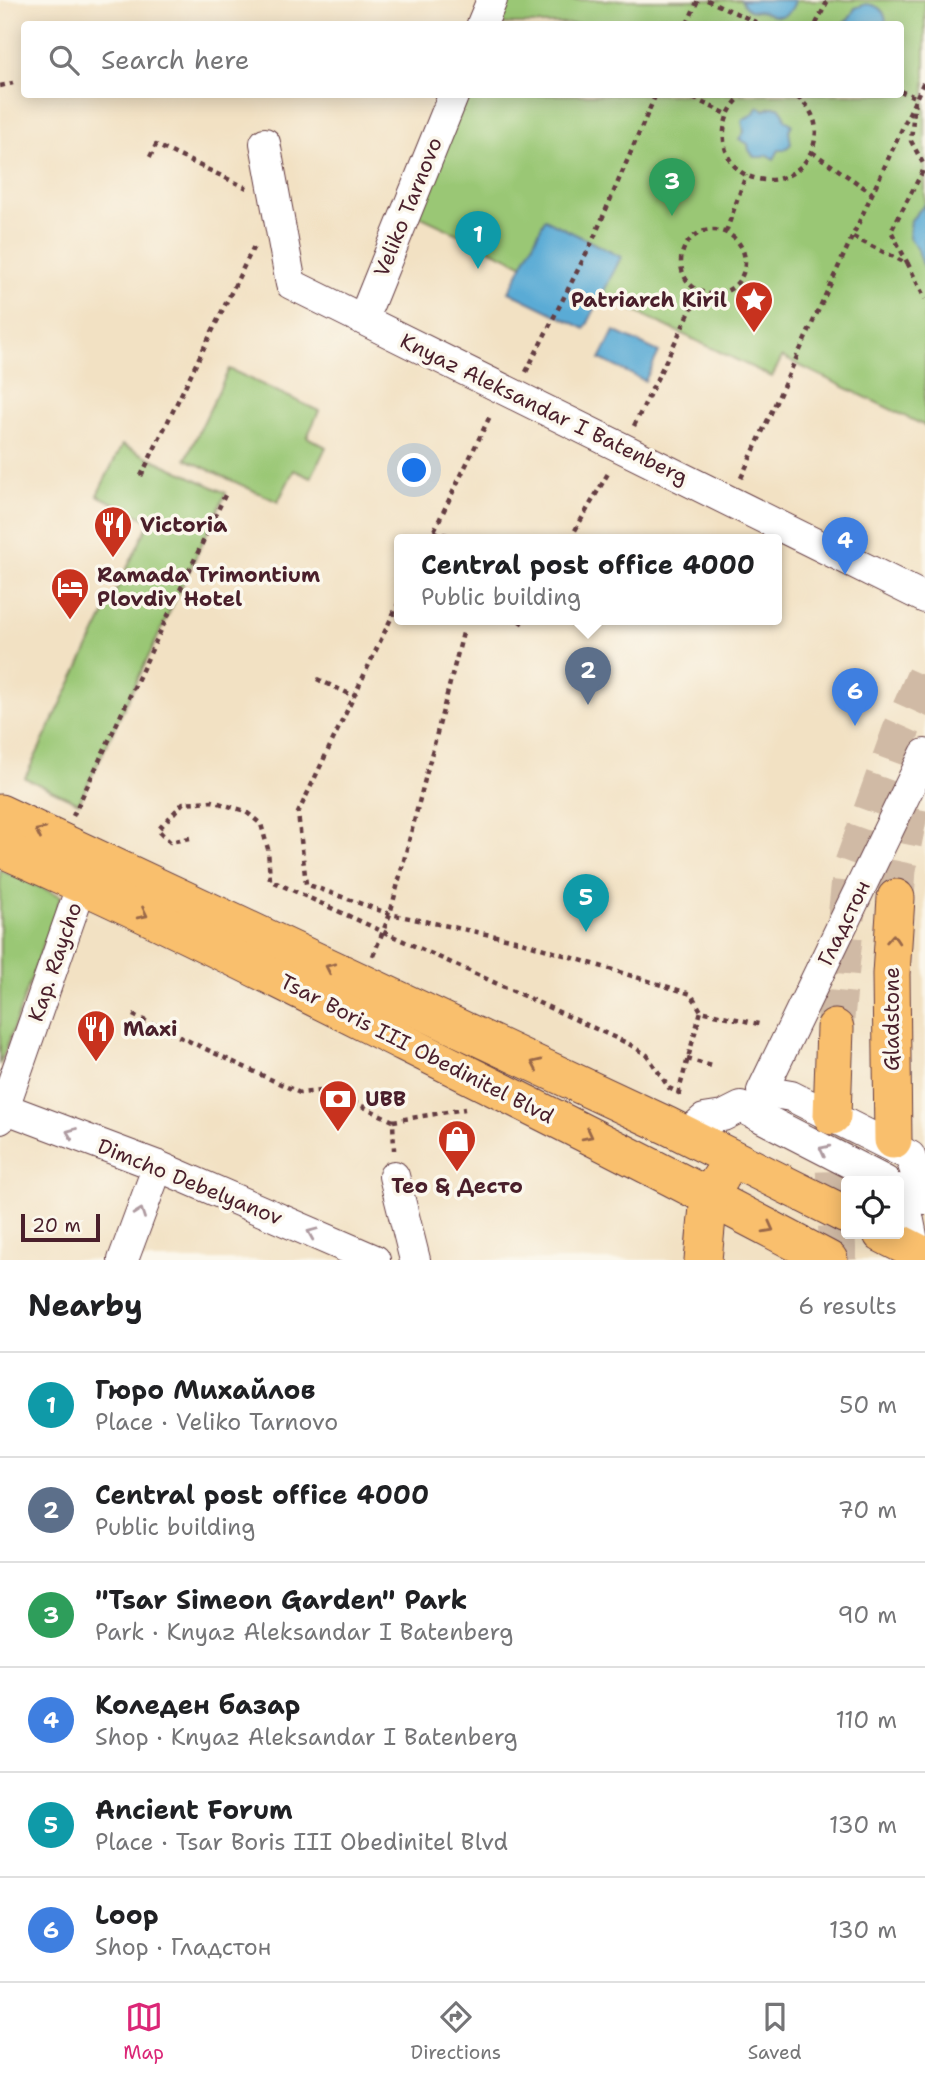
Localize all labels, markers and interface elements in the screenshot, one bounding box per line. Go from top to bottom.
search box [21,21,904,98]
icon: search [45,41,83,79]
text: Search here [101,42,250,77]
street label: Veliko Tarnovo [367,133,449,281]
pin: 3 [649,158,695,216]
pin: 1 [455,211,501,269]
place icon: Patriarch Kiril [733,279,775,334]
place label: Patriarch Kiril [571,286,727,314]
street label: Knyaz Aleksandar I Batenberg [396,327,692,491]
your location [397,453,431,487]
restaurant icon: Victoria [92,504,134,559]
place label: Victoria [140,511,228,539]
pin: 4 [822,517,868,575]
popup [394,534,782,625]
text: Central post office 4000 [421,547,755,582]
place label: Ramada Trimontium Plovdiv Hotel [97,561,320,613]
hotel icon: Ramada Trimontium Plovdiv Hotel [49,566,91,621]
text: Public building [421,582,581,612]
pin: 2 [565,647,611,705]
pin: 6 [832,668,878,726]
one-way arrow [35,827,47,841]
pin: 5 [563,874,609,932]
street label: Гладстон [811,876,877,970]
street label: Kap. Raycho [22,899,88,1025]
one-way arrow [136,905,148,919]
one-way arrow [886,933,901,944]
one-way arrow [325,962,337,976]
street label: Gladstone [878,967,906,1071]
street label: Tsar Boris III Obedinitel Blvd [275,968,559,1130]
restaurant icon: Maxi [75,1008,117,1063]
place label: Maxi [123,1015,178,1043]
one-way arrow [531,1058,543,1072]
bank icon: UBB [317,1078,359,1133]
place label: UBB [365,1085,406,1113]
shop icon: Тео & Десто [436,1118,478,1173]
one-way arrow [581,1127,593,1141]
one-way arrow [66,1128,78,1142]
street label: Dimcho Debelyanov [93,1132,287,1232]
one-way arrow [819,1144,831,1158]
place label: Тео & Десто [391,1172,523,1200]
map controls [841,1176,904,1239]
button: locate [841,1176,904,1239]
one-way arrow [132,1208,146,1220]
scale bar [21,1211,100,1243]
text: 20 m [32,1213,81,1238]
one-way arrow [762,1220,774,1233]
one-way arrow [307,1227,320,1241]
text: Nearby [28,1285,143,1326]
text: 6 results [798,1291,897,1321]
text: Гюро Михайлов [95,1372,315,1407]
text: 1 [46,1390,56,1420]
text: 50 m [839,1390,897,1420]
text: Place · Veliko Tarnovo [95,1407,338,1437]
text: Central post office 4000 [95,1477,429,1512]
text: 2 [43,1495,59,1525]
text: 70 m [838,1495,897,1525]
text: Public building [95,1512,255,1542]
text: "Tsar Simeon Garden" Park [95,1582,467,1617]
text: 3 [43,1600,59,1630]
text: 90 m [837,1600,897,1630]
text: Park · Knyaz Aleksandar I Batenberg [95,1617,513,1647]
text: Коледен базар [95,1687,300,1722]
text: 4 [43,1705,59,1735]
text: 110 m [835,1705,897,1735]
text: Shop · Knyaz Aleksandar I Batenberg [95,1722,518,1752]
text: Ancient Forum [95,1792,293,1827]
text: 5 [44,1810,58,1840]
text: 130 m [829,1810,897,1840]
text: Place · Tsar Boris III Obedinitel Blvd [95,1827,508,1857]
text: Loop [95,1897,159,1932]
text: 6 [43,1915,59,1945]
text: 130 m [829,1915,897,1945]
text: Shop · Гладстон [95,1932,271,1962]
tab: Map [123,1998,164,2065]
tab: Directions [411,1998,501,2065]
tab: Saved [748,1998,802,2065]

